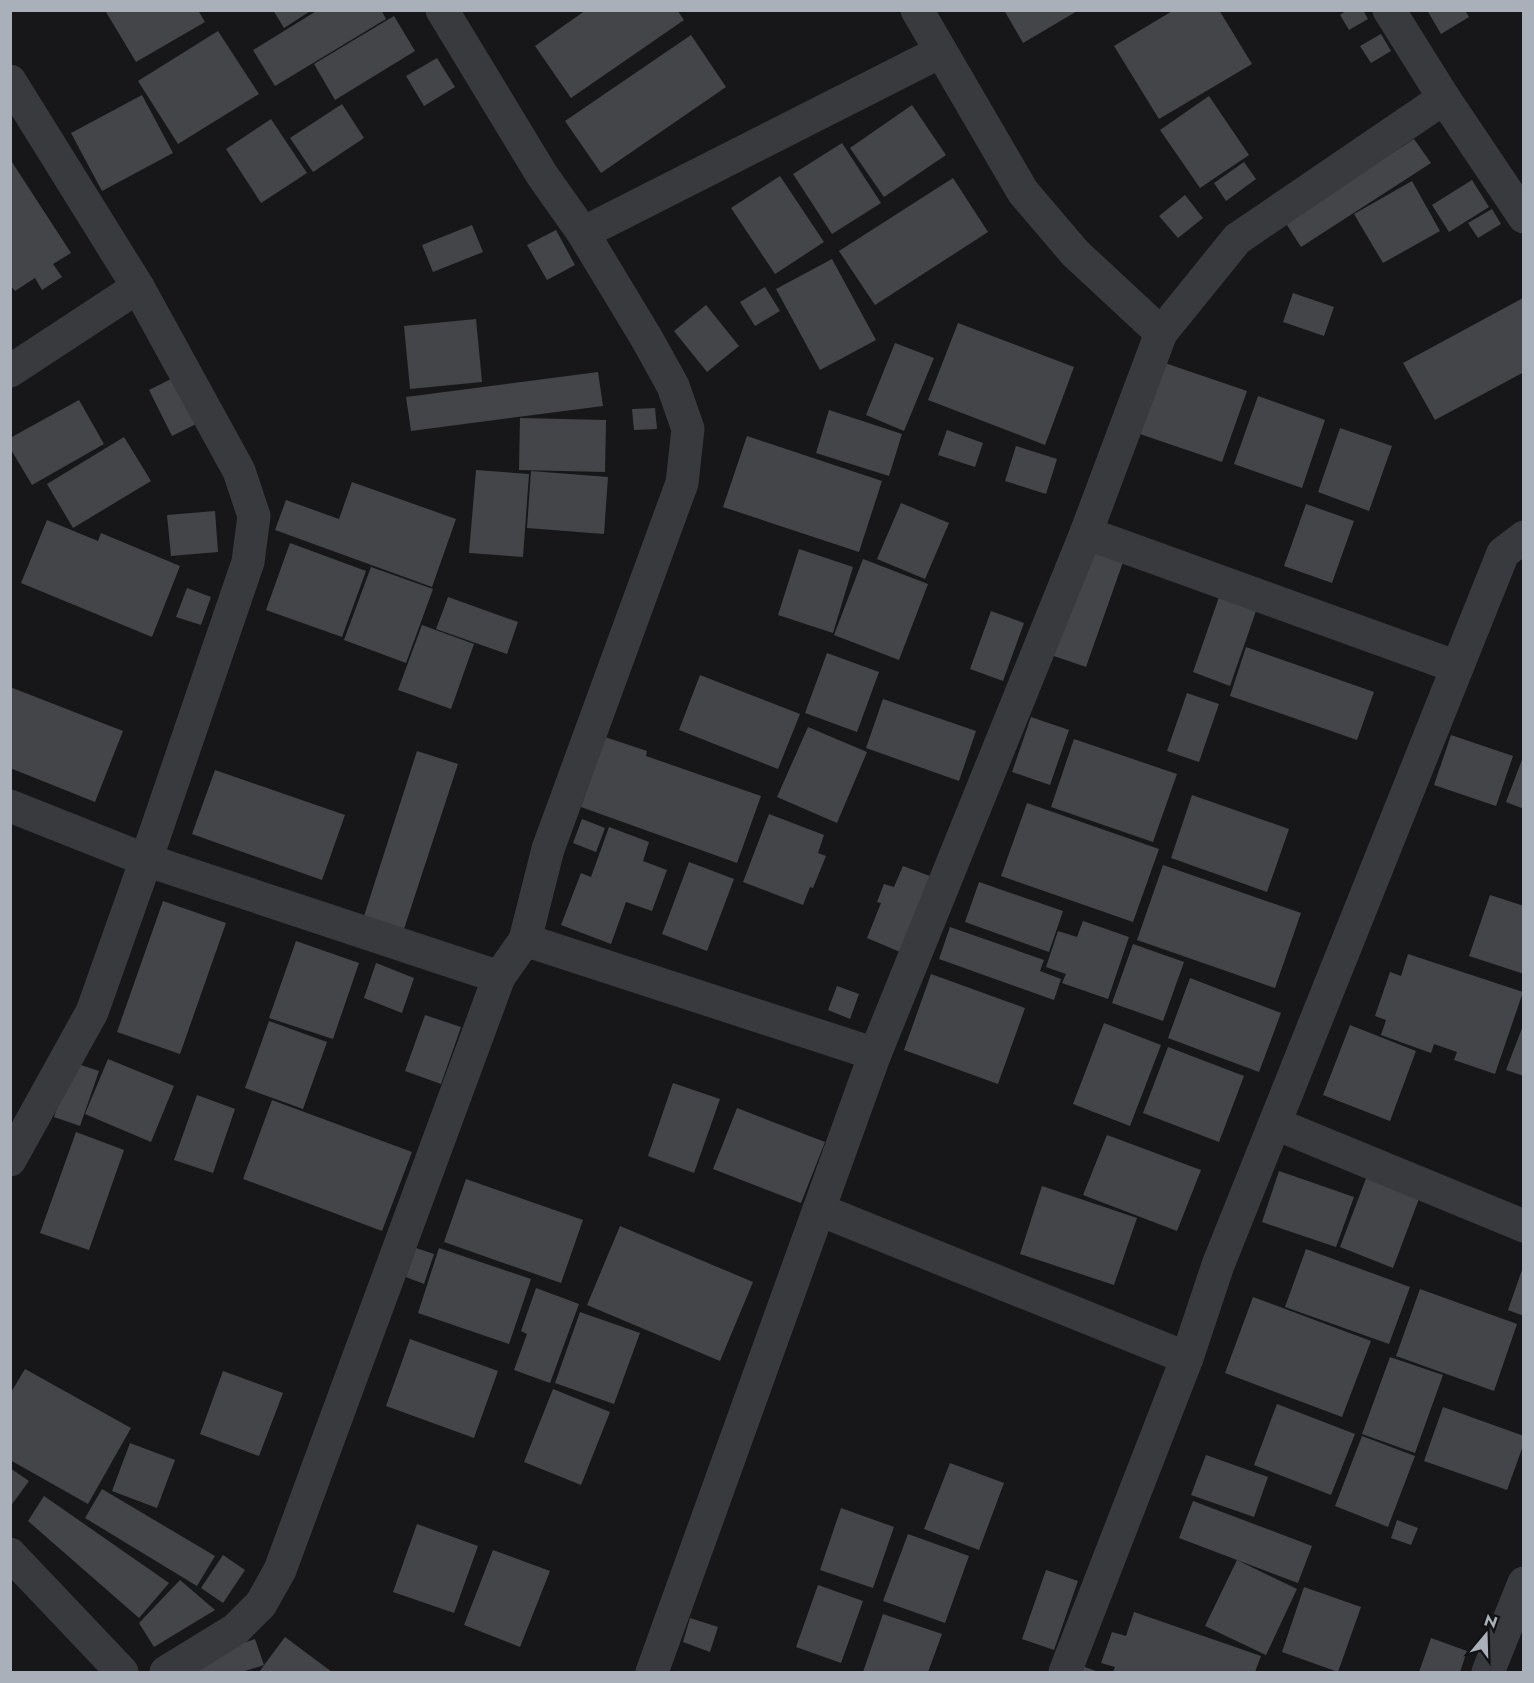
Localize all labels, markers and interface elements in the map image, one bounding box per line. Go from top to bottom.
north arrow [1456,1605,1516,1665]
text: N [1481,1608,1500,1634]

